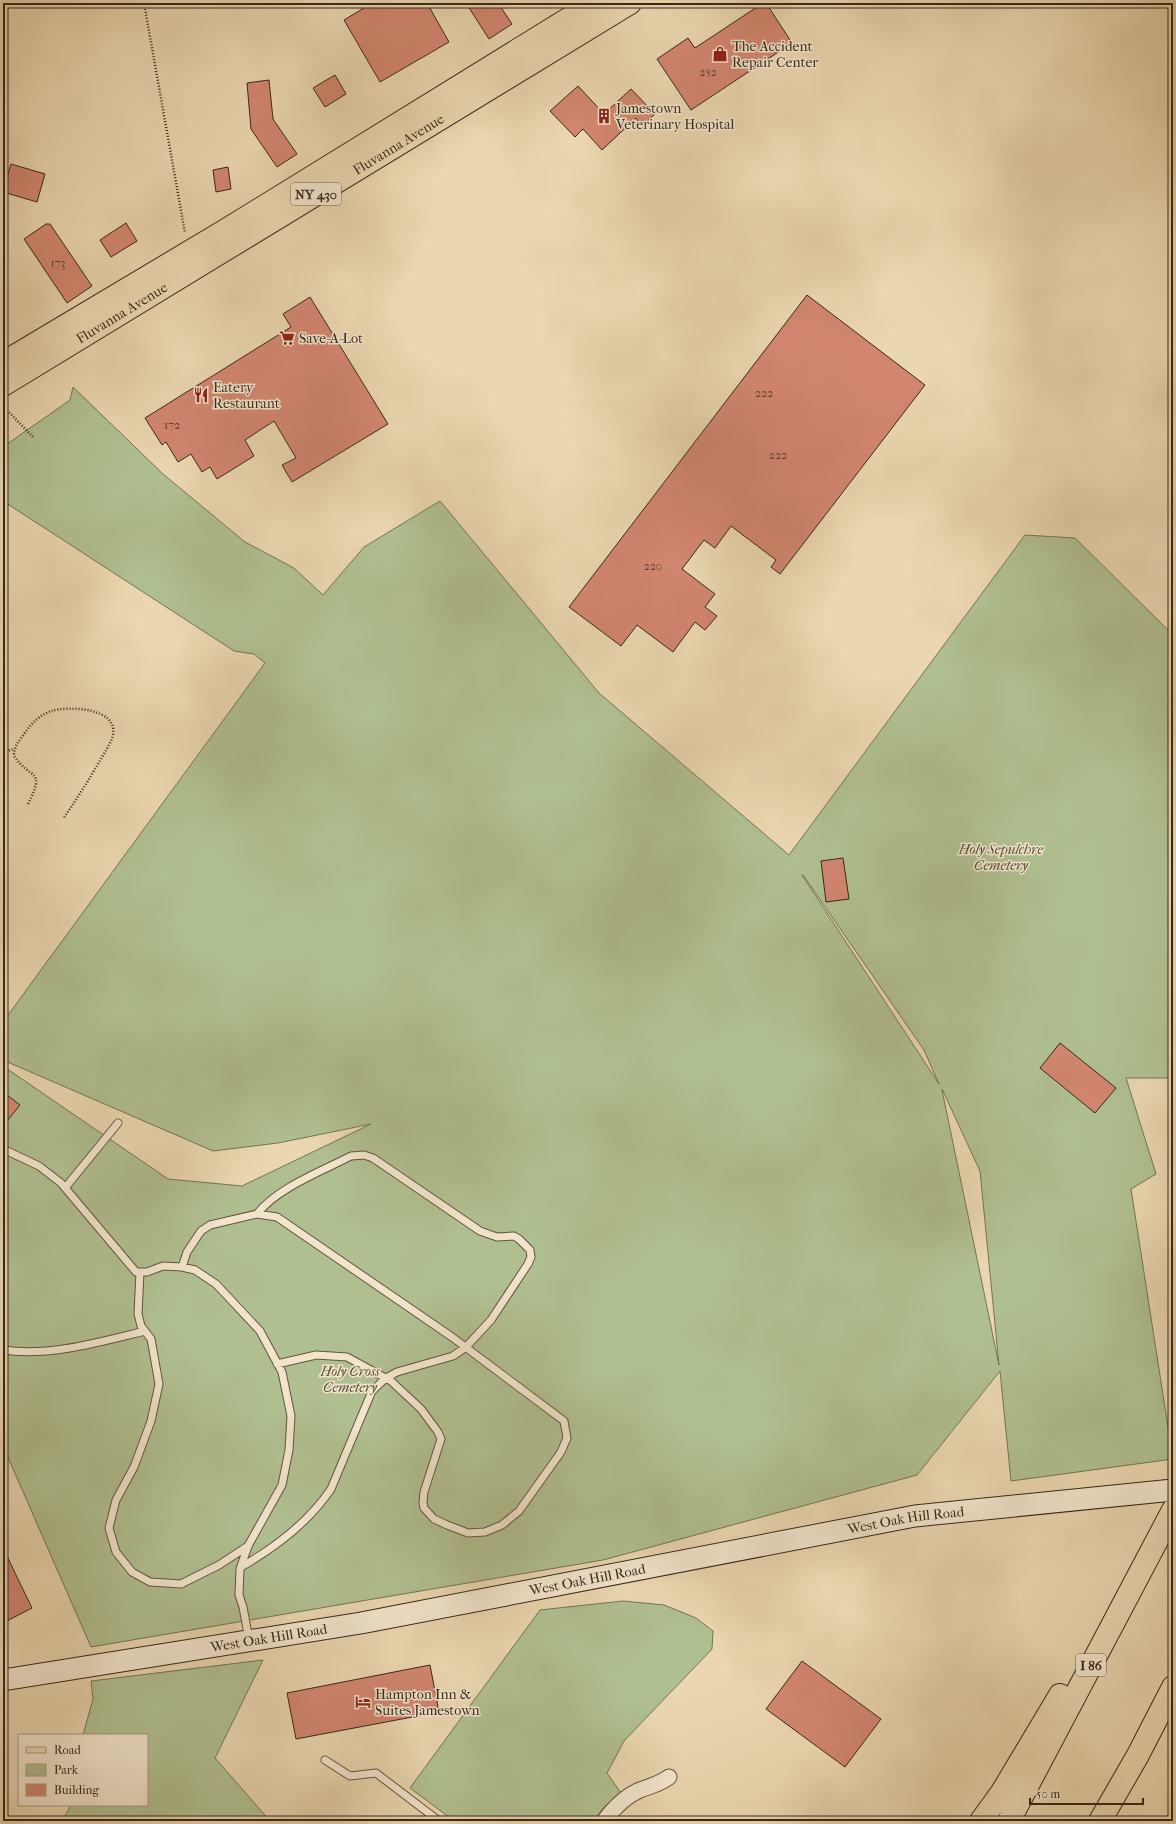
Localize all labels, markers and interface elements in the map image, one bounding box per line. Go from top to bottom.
place label: The Accident Repair Center [732,38,818,71]
shop icon: The Accident Repair Center [711,45,729,63]
house number: 252 [699,65,717,79]
place label: Jamestown Veterinary Hospital [615,100,734,133]
building icon: Jamestown Veterinary Hospital [595,107,613,125]
street label: Fluvanna Avenue [350,110,447,178]
road number: NY 430 [291,183,341,205]
house number: 173 [51,256,66,270]
street label: Fluvanna Avenue [73,278,170,347]
supermarket icon: Save-A-Lot [278,329,296,347]
place label: Save-A-Lot [299,330,363,347]
place label: Eatery Restaurant [213,379,280,412]
restaurant icon: Eatery Restaurant [192,386,210,404]
house number: 222 [755,386,773,400]
house number: 172 [164,418,180,432]
house number: 222 [769,448,787,462]
house number: 220 [644,559,662,573]
park label: Holy Sepulchre Cemetery [958,841,1044,874]
park label: Holy Cross Cemetery [319,1363,380,1396]
street label: West Oak Hill Road [845,1503,965,1538]
street label: West Oak Hill Road [527,1560,647,1599]
street label: West Oak Hill Road [208,1620,329,1656]
road number: I 86 [1076,1654,1106,1676]
place label: Hampton Inn & Suites Jamestown [375,1686,480,1719]
hotel icon: Hampton Inn & Suites Jamestown [354,1693,372,1711]
legend [18,1734,148,1806]
text: Road [54,1743,81,1757]
text: Park [54,1763,79,1777]
scale bar [1030,1780,1143,1806]
text: Building [54,1783,99,1797]
text: 50 m [1036,1787,1060,1801]

